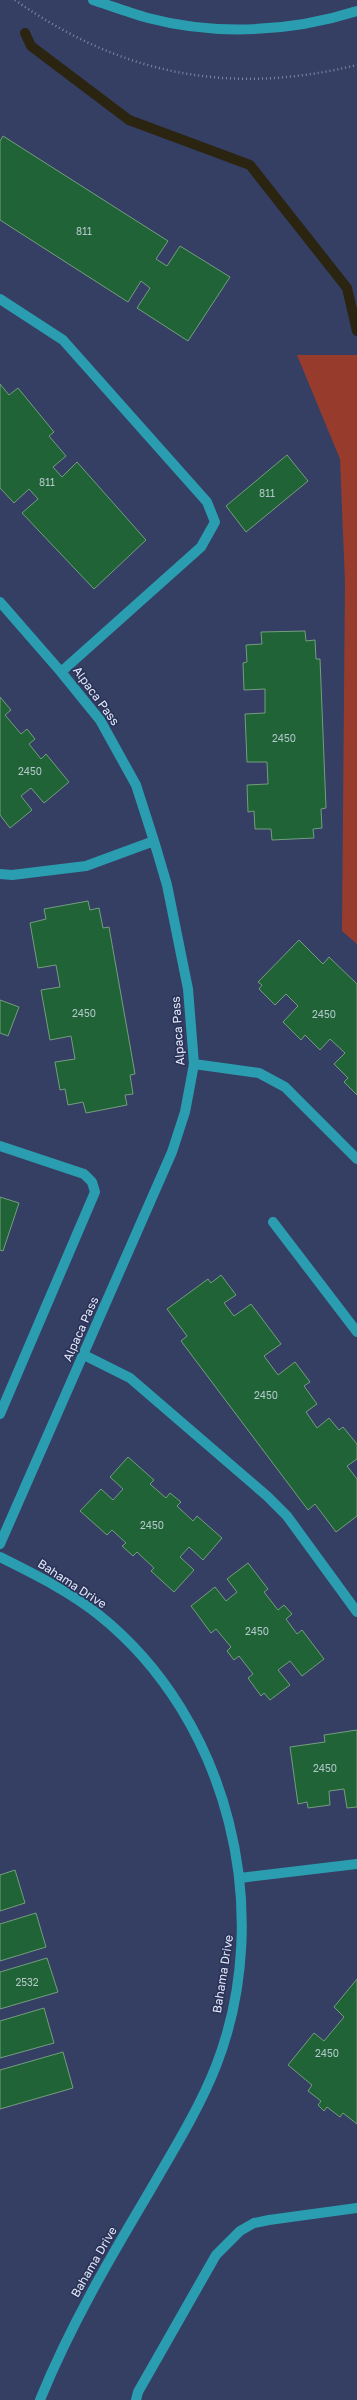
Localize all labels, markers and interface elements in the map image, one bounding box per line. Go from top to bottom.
house number: 811 [76,225,92,237]
house number: 811 [39,476,55,488]
house number: 811 [259,487,275,499]
street label: Alpaca Pass [70,663,123,728]
house number: 2450 [272,732,296,744]
house number: 2450 [18,765,42,777]
street label: Alpaca Pass [168,996,187,1066]
house number: 2450 [72,1007,96,1019]
house number: 2450 [312,1008,336,1020]
street label: Alpaca Pass [60,1294,102,1364]
house number: 2450 [254,1389,278,1401]
house number: 2450 [140,1519,164,1531]
street label: Bahama Drive [35,1556,110,1611]
house number: 2450 [245,1625,269,1637]
house number: 2450 [313,1762,337,1774]
street label: Bahama Drive [209,1934,236,2014]
house number: 2532 [15,1976,39,1988]
house number: 2450 [315,2047,339,2059]
street label: Bahama Drive [67,2224,120,2300]

